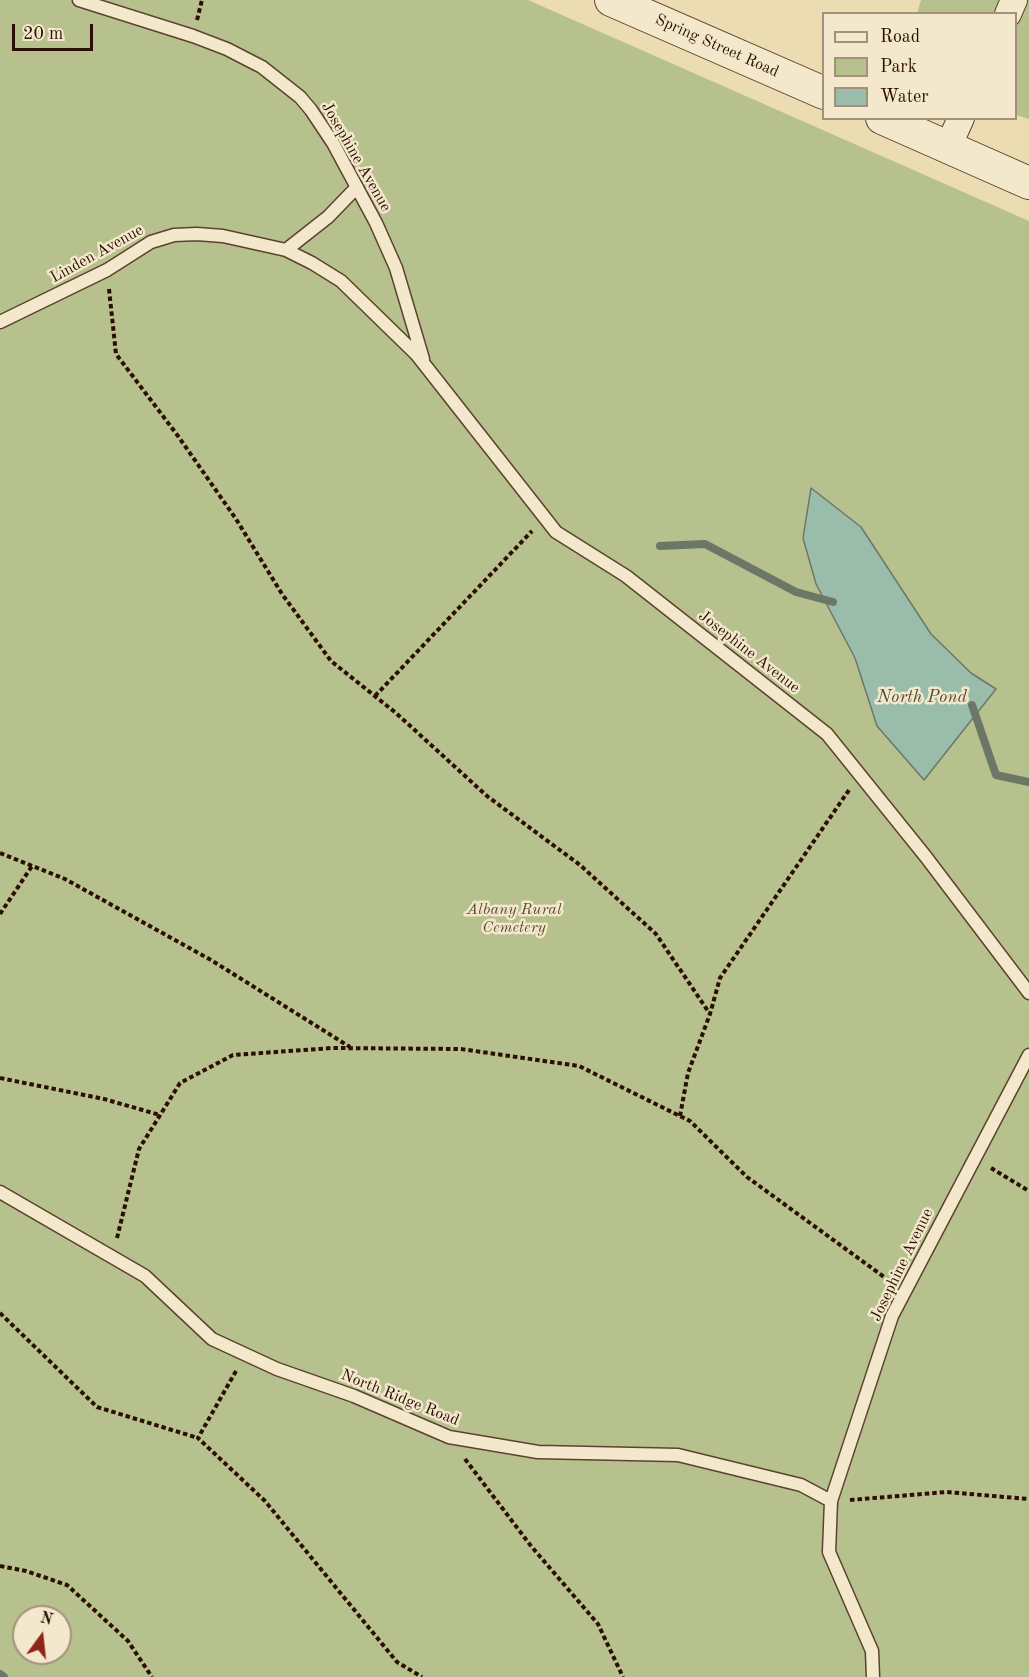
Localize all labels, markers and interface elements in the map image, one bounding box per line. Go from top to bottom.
street label: Spring Street Road [652,10,782,82]
scale bar [15,12,96,50]
legend [822,12,1017,120]
text: 20 m [23,25,63,43]
text: Road [880,28,920,46]
text: Park [880,58,917,76]
text: Water [880,88,929,106]
street label: Josephine Avenue [317,99,395,215]
street label: Linden Avenue [47,221,147,287]
street label: Josephine Avenue [694,606,804,698]
water label: North Pond [877,686,967,708]
park label: Albany Rural Cemetery [466,900,562,938]
street label: Josephine Avenue [866,1205,938,1325]
street label: North Ridge Road [338,1366,462,1430]
north arrow [12,1605,72,1665]
text: N [38,1610,54,1629]

